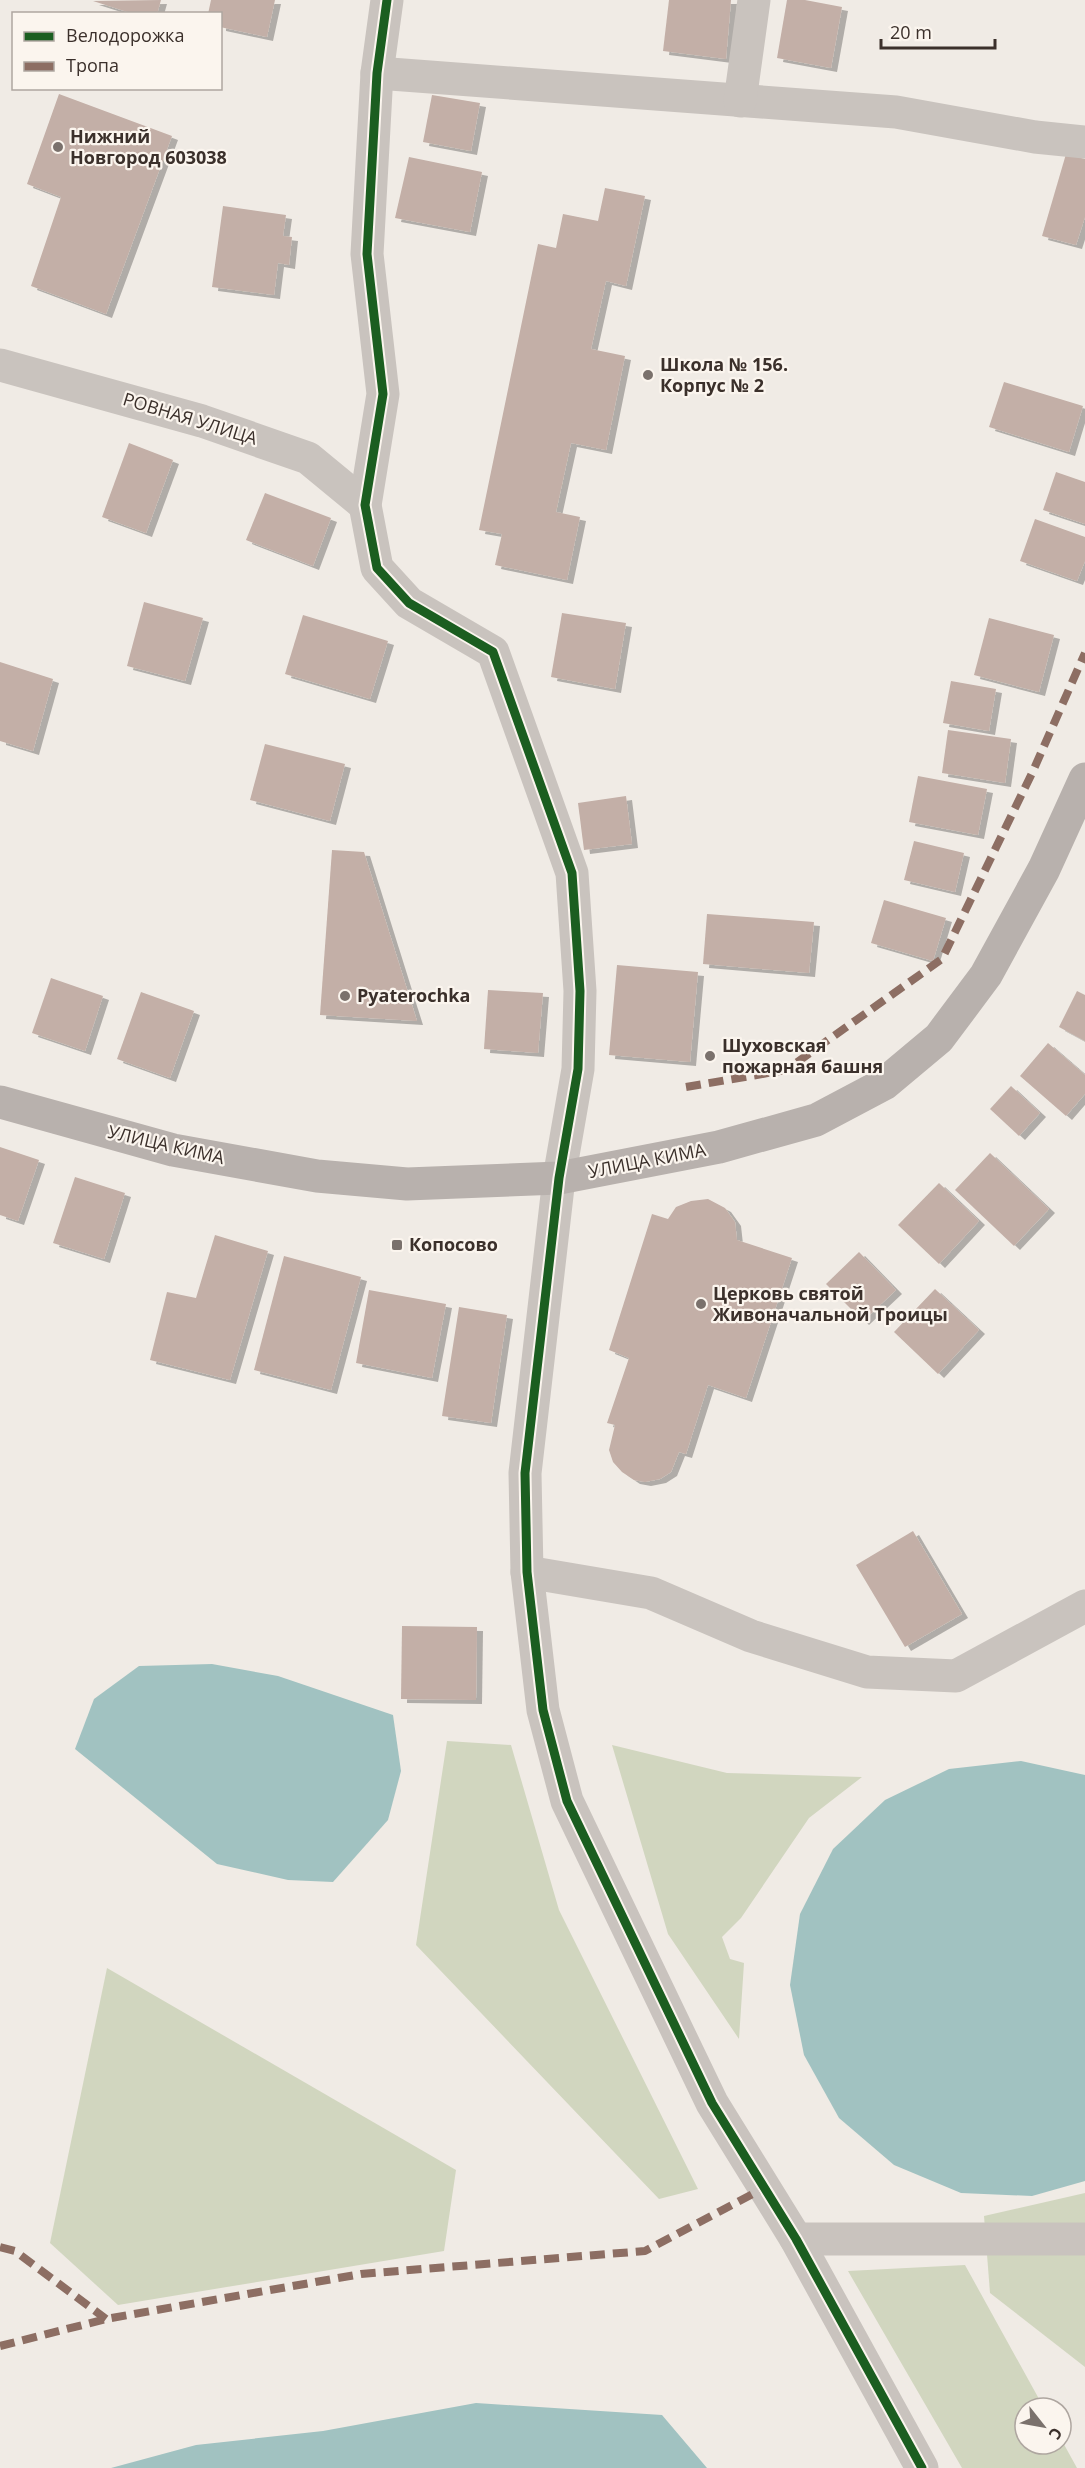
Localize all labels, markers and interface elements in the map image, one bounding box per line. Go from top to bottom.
legend [12,12,222,90]
scale bar [881,12,995,50]
text: 20 m [890,20,932,44]
text: Велодорожка [66,23,184,47]
text: Тропа [66,53,119,77]
place label: Нижний Новгород 603038 [70,124,227,169]
marker: Нижний Новгород 603038 [51,140,65,154]
place label: Школа № 156. Корпус № 2 [660,352,788,397]
marker: Школа № 156. Корпус № 2 [641,368,655,382]
street label: РОВНАЯ УЛИЦА [120,386,261,450]
place label: Pyaterochka [357,983,470,1007]
marker: Pyaterochka [338,989,352,1003]
place label: Шуховская пожарная башня [722,1033,883,1078]
marker: Шуховская пожарная башня [703,1049,717,1063]
street label: УЛИЦА КИМА [106,1119,227,1169]
street label: УЛИЦА КИМА [586,1137,708,1183]
place label: Копосово [409,1232,498,1256]
marker: Копосово [390,1238,404,1252]
place label: Церковь святой Живоначальной Троицы [713,1281,948,1326]
marker: Церковь святой Живоначальной Троицы [694,1297,708,1311]
north arrow [1013,2396,1073,2456]
text: С [1044,2424,1068,2444]

